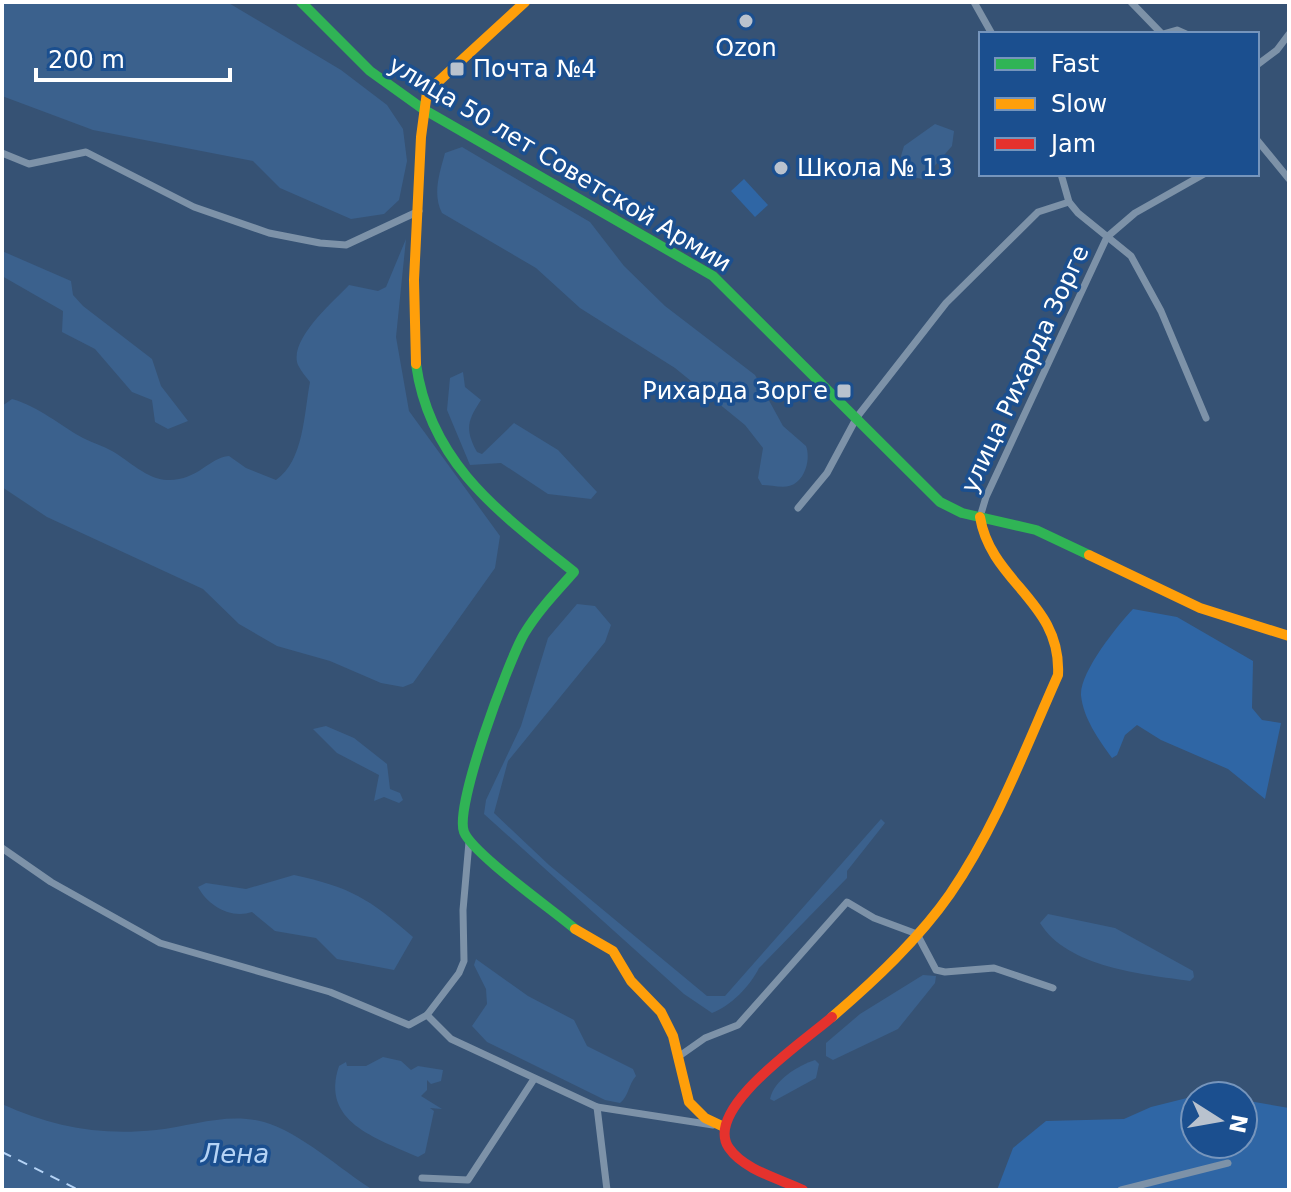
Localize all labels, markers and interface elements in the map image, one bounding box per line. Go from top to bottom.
marker: Ozon [737,12,755,30]
scale bar [36,32,230,82]
legend [979,32,1259,176]
place label: Ozon [715,34,777,62]
text: 200 m [48,46,125,74]
street label: улица 50 лет Советской Армии [384,50,736,278]
text: Fast [1051,50,1099,78]
place label: Почта №4 [473,55,596,83]
marker: Почта №4 [448,60,466,78]
text: Slow [1051,90,1107,118]
text: Jam [1049,130,1096,158]
place label: Школа № 13 [797,154,953,182]
marker: Школа № 13 [772,159,790,177]
street label: улица Рихарда Зорге [955,241,1095,497]
place label: Рихарда Зорге [642,377,828,405]
marker: Рихарда Зорге [835,382,853,400]
north arrow [1179,1080,1259,1160]
text: N [1224,1112,1252,1135]
water label: Лена [200,1139,269,1169]

